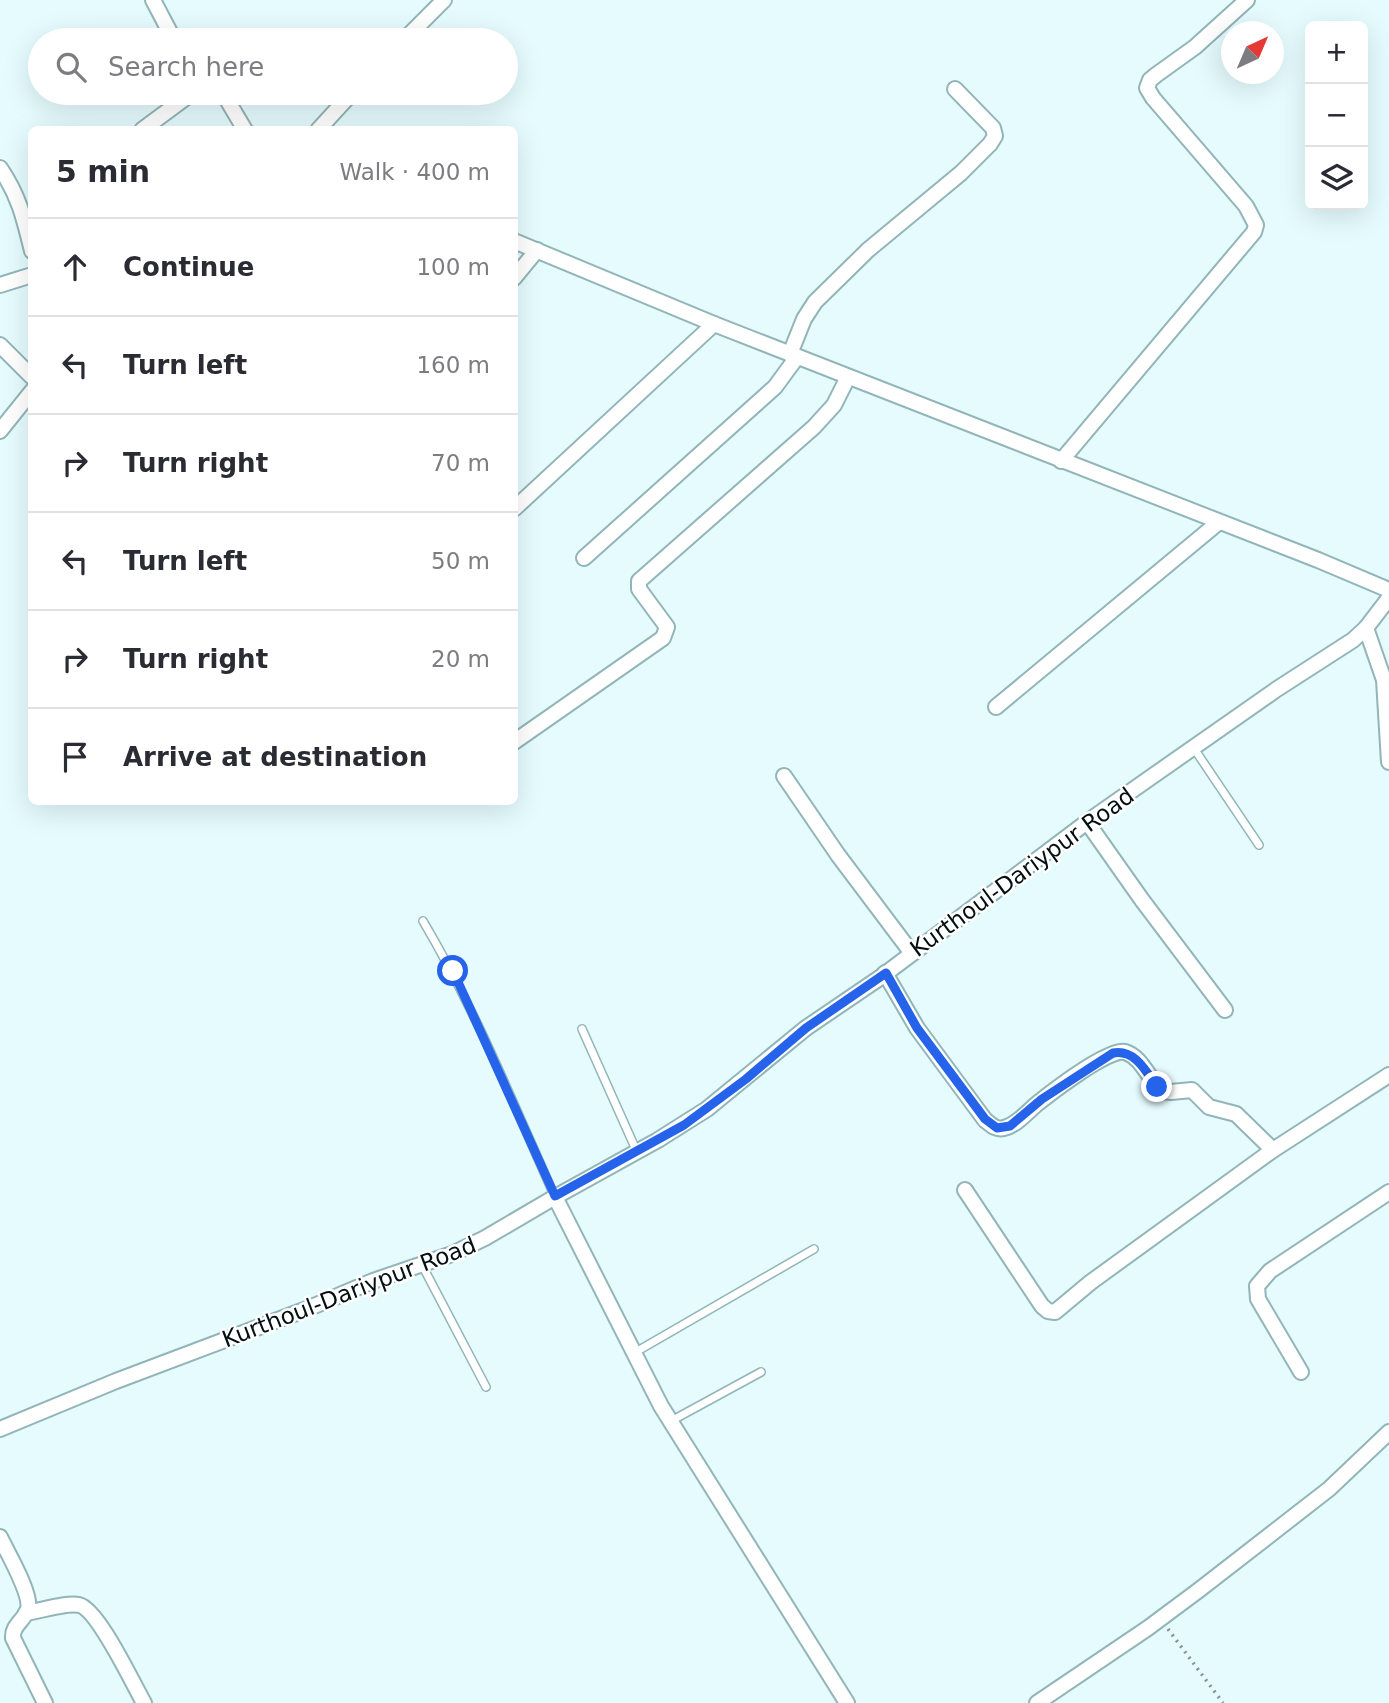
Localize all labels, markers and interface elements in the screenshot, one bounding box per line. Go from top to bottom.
north arrow [1221,21,1284,84]
map controls [1305,21,1368,210]
button: + [1305,21,1368,84]
search box [28,28,518,105]
icon: search [52,48,90,86]
text: Search here [108,52,264,82]
button: − [1305,84,1368,147]
button: layers [1305,147,1368,210]
text: 5 min [56,154,150,189]
text: Walk · 400 m [339,159,490,185]
icon: ahead [56,248,94,286]
text: Continue [123,252,254,282]
text: 100 m [416,254,490,280]
icon: left [56,346,94,384]
text: Turn left [123,350,247,380]
text: 160 m [416,352,490,378]
icon: right [56,444,94,482]
text: Turn right [123,448,268,478]
text: 70 m [431,450,490,476]
icon: left [56,542,94,580]
text: Turn left [123,546,247,576]
text: 50 m [431,548,490,574]
icon: right [56,640,94,678]
text: Turn right [123,644,268,674]
text: 20 m [431,646,490,672]
icon: arrive [56,738,94,776]
text: Arrive at destination [123,742,427,772]
street label: Kurthoul-Dariypur Road [905,782,1139,962]
route start [437,955,468,986]
route end [1141,1071,1172,1102]
street label: Kurthoul-Dariypur Road [218,1232,480,1352]

